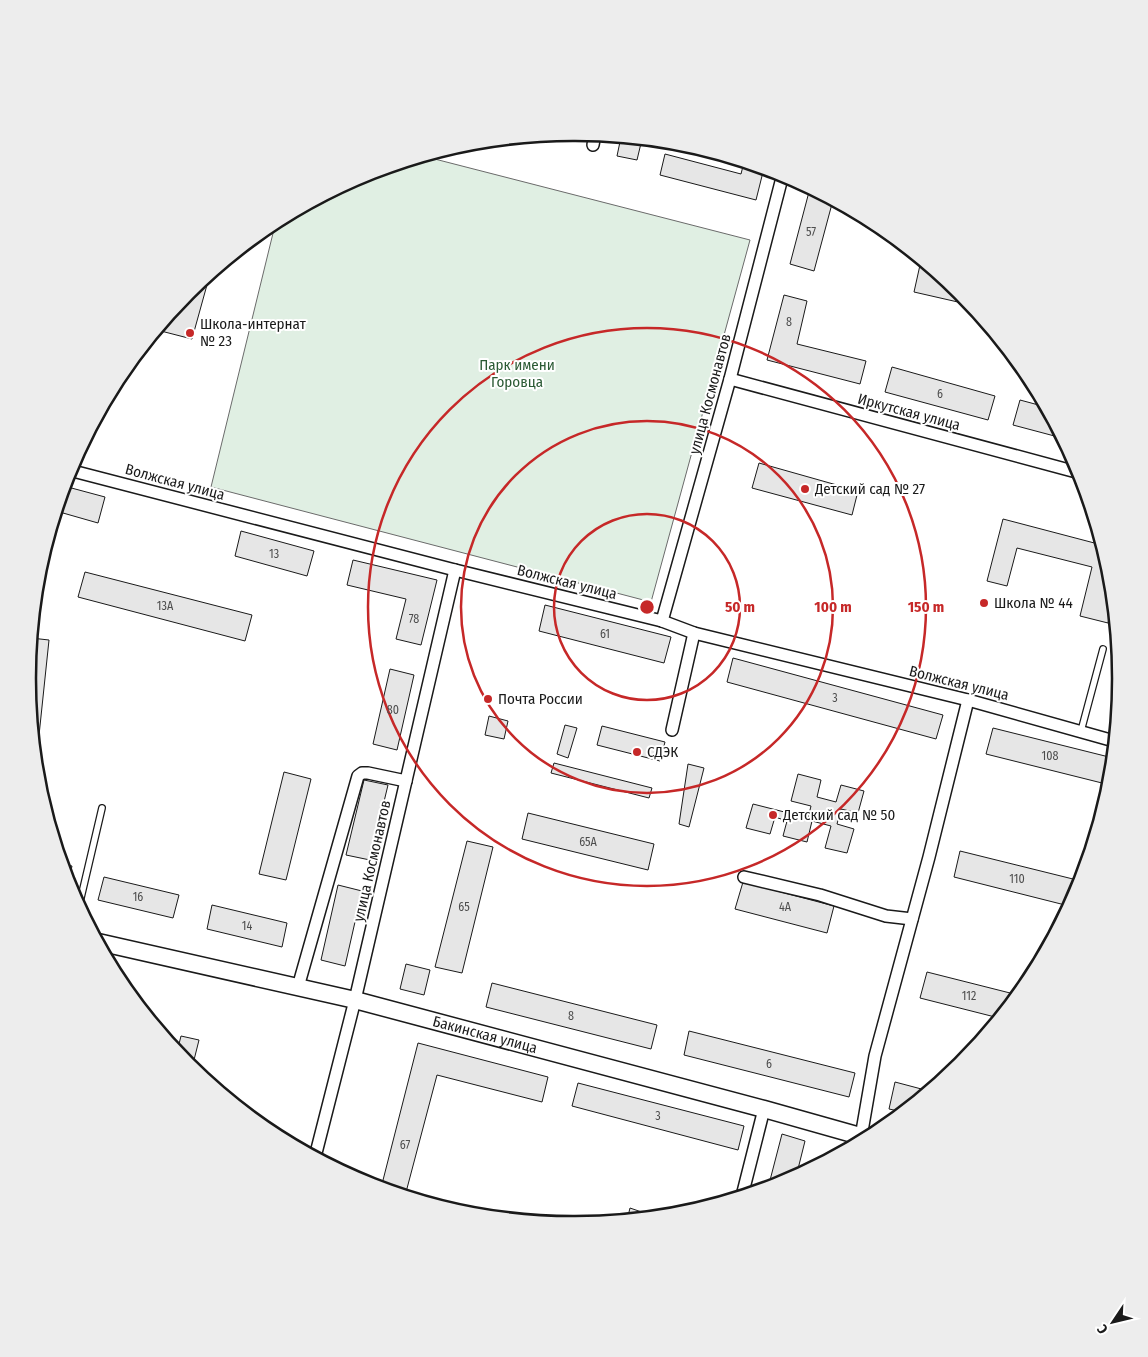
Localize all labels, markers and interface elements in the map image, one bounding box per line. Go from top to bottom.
house number: 57 [806,225,816,239]
place label: Школа-интернат № 23 [200,315,307,350]
house number: 8 [786,315,792,329]
marker: Школа-интернат № 23 [184,327,196,339]
street label: улица Космонавтов [685,332,735,456]
park label: Парк имени Горовца [479,356,555,391]
house number: 6 [937,387,943,401]
street label: Иркутская улица [856,390,962,434]
street label: Волжская улица [123,460,227,504]
place label: Детский сад № 27 [814,480,925,498]
marker: Детский сад № 27 [799,483,811,495]
house number: 13 [269,547,279,561]
street label: Волжская улица [515,561,619,603]
place label: Школа № 44 [994,594,1073,612]
marker: Школа № 44 [978,597,990,609]
centre of rings [638,598,656,616]
text: 50 m [725,598,755,616]
text: 100 m [814,598,852,616]
text: 150 m [908,598,944,616]
house number: 13А [157,599,174,613]
house number: 78 [409,612,419,626]
house number: 61 [600,627,610,641]
street label: Волжская улица [907,662,1011,704]
place label: Почта России [498,690,583,708]
house number: 3 [832,691,838,705]
marker: Почта России [482,693,494,705]
house number: 80 [387,703,399,717]
place label: СДЭК [647,743,678,761]
marker: СДЭК [631,746,643,758]
house number: 108 [1042,749,1058,763]
street label: улица Космонавтов [349,799,395,923]
place label: Детский сад № 50 [782,806,895,824]
marker: Детский сад № 50 [767,809,779,821]
house number: 65А [579,835,598,849]
house number: 110 [1009,872,1025,886]
house number: 16 [133,890,143,904]
house number: 65 [458,900,470,914]
house number: 4А [779,900,792,914]
house number: 14 [242,919,252,933]
house number: 112 [962,989,976,1003]
house number: 8 [568,1009,574,1023]
street label: Бакинская улица [431,1012,539,1057]
house number: 6 [766,1057,772,1071]
house number: 3 [655,1109,661,1123]
house number: 67 [400,1138,410,1152]
north arrow [1088,1297,1138,1347]
text: С [1093,1321,1112,1337]

